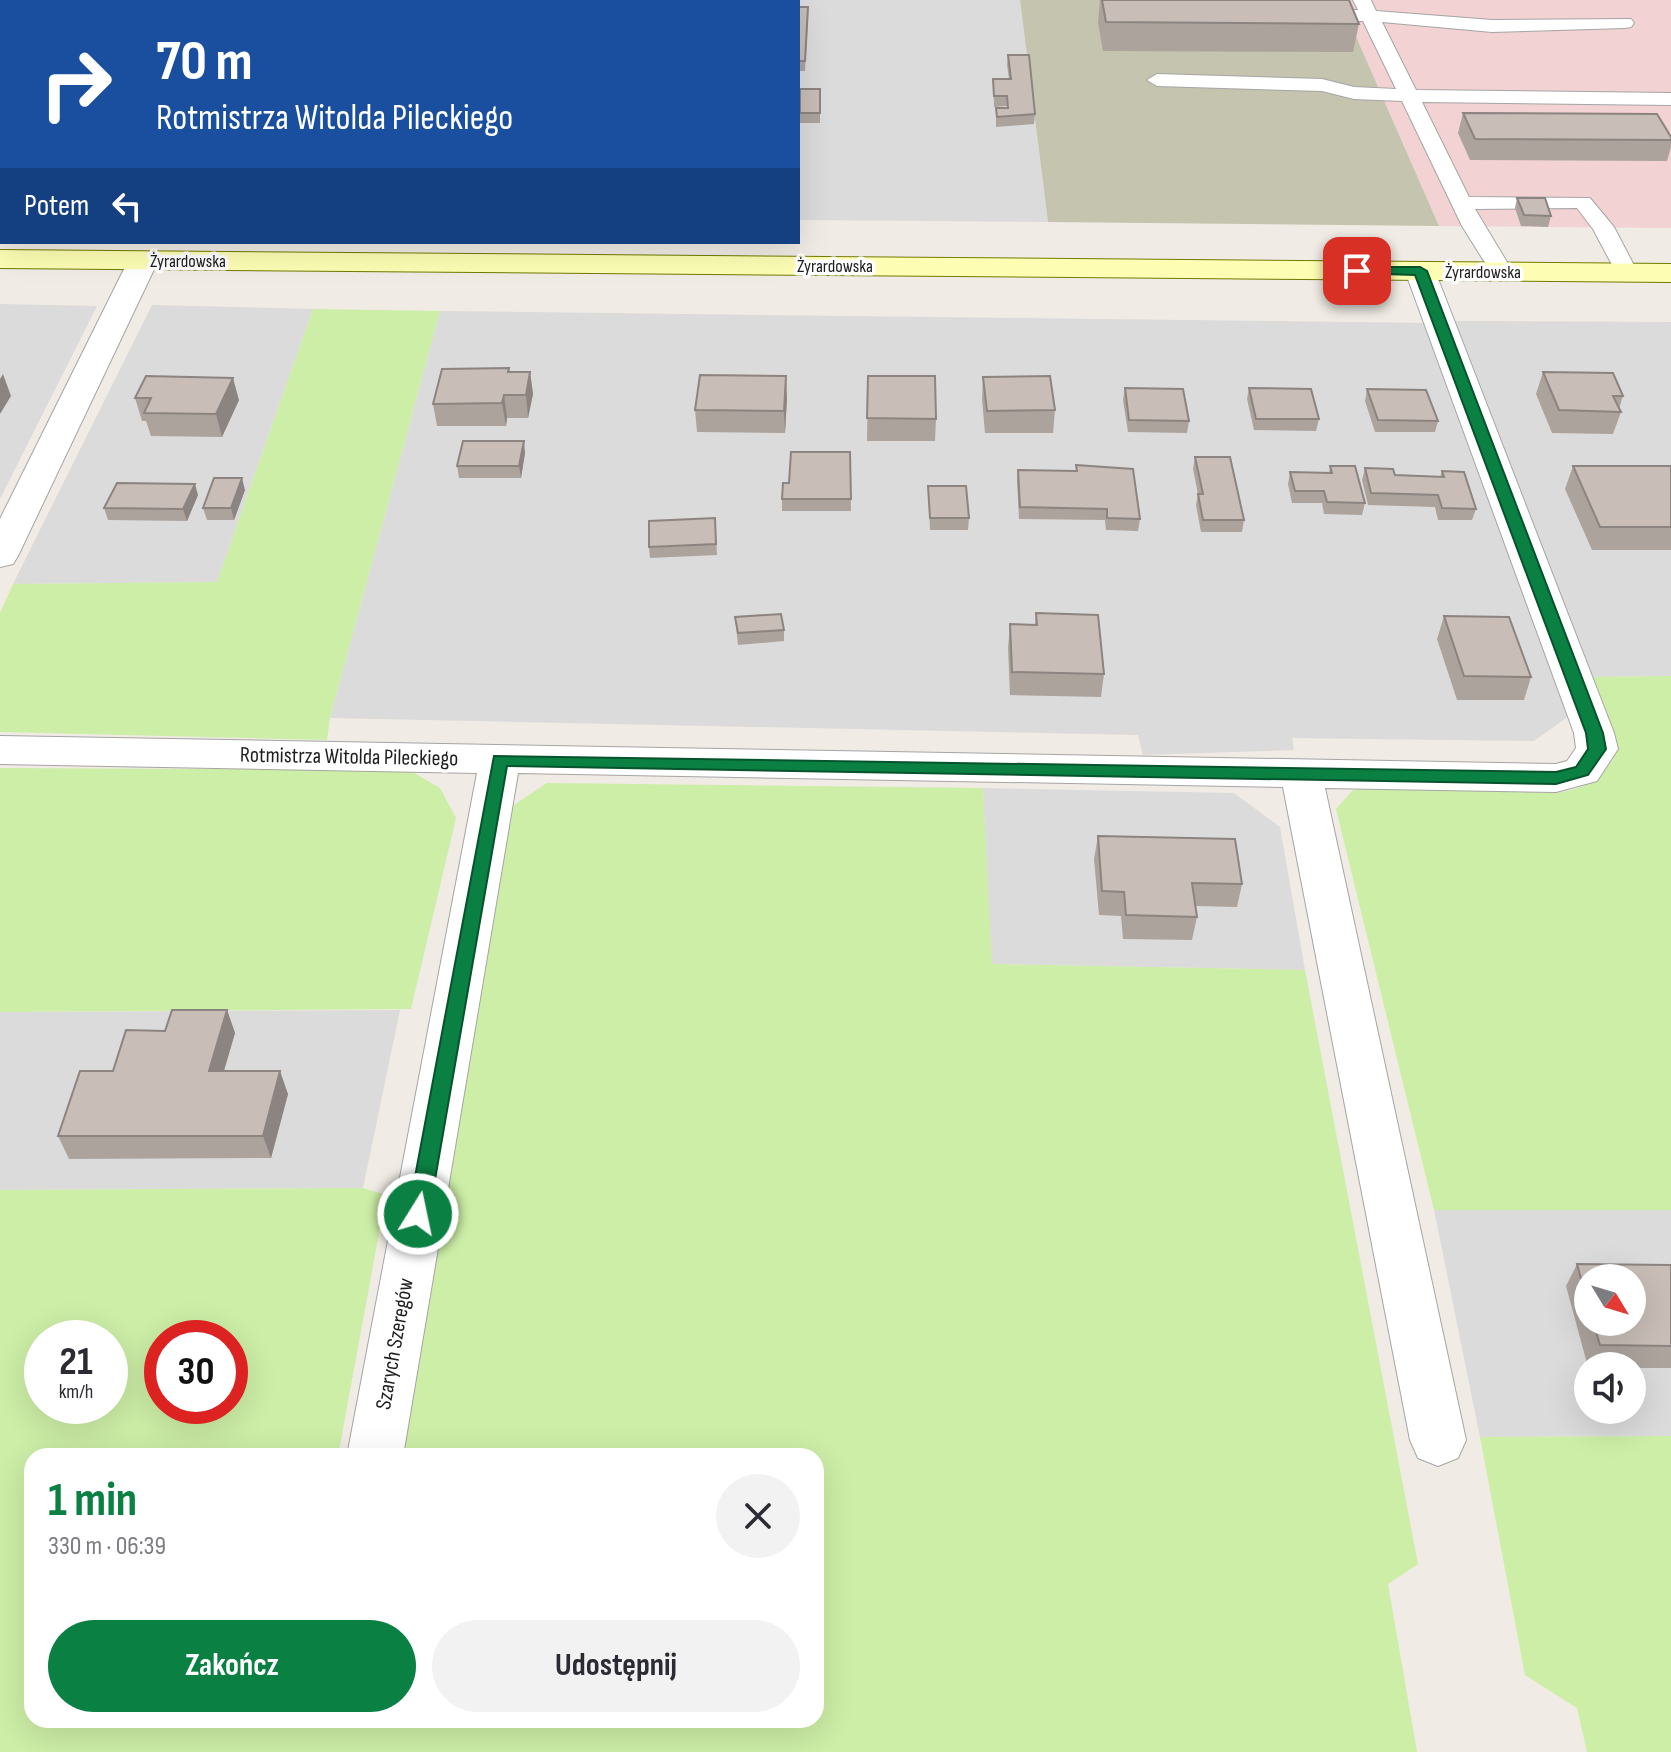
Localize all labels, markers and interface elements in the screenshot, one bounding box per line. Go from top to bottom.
text: 70 m [156,29,253,96]
icon: right [24,32,128,136]
text: Rotmistrza Witolda Pileckiego [156,97,513,140]
icon: left [105,184,149,228]
text: Potem [24,188,89,224]
pin [1323,237,1391,305]
icon: arrive [1335,249,1379,293]
street label: Żyrardowska [150,251,226,272]
street label: Żyrardowska [797,256,873,277]
street label: Żyrardowska [1445,262,1521,283]
street label: Rotmistrza Witolda Pileckiego [240,742,458,772]
position arrow [376,1172,460,1256]
north arrow [1574,1264,1646,1336]
map controls [1574,1264,1646,1424]
street label: Szarych Szeregów [370,1276,420,1412]
speed limit sign: 30 [144,1320,248,1424]
text: 21 [59,1338,93,1386]
button: sound [1574,1352,1646,1424]
text: km/h [59,1380,93,1404]
text: 1 min [48,1472,137,1529]
button: close [716,1474,800,1558]
text: 330 m · 06:39 [48,1531,166,1562]
button: Zakończ [48,1620,416,1712]
button: Udostępnij [432,1620,800,1712]

